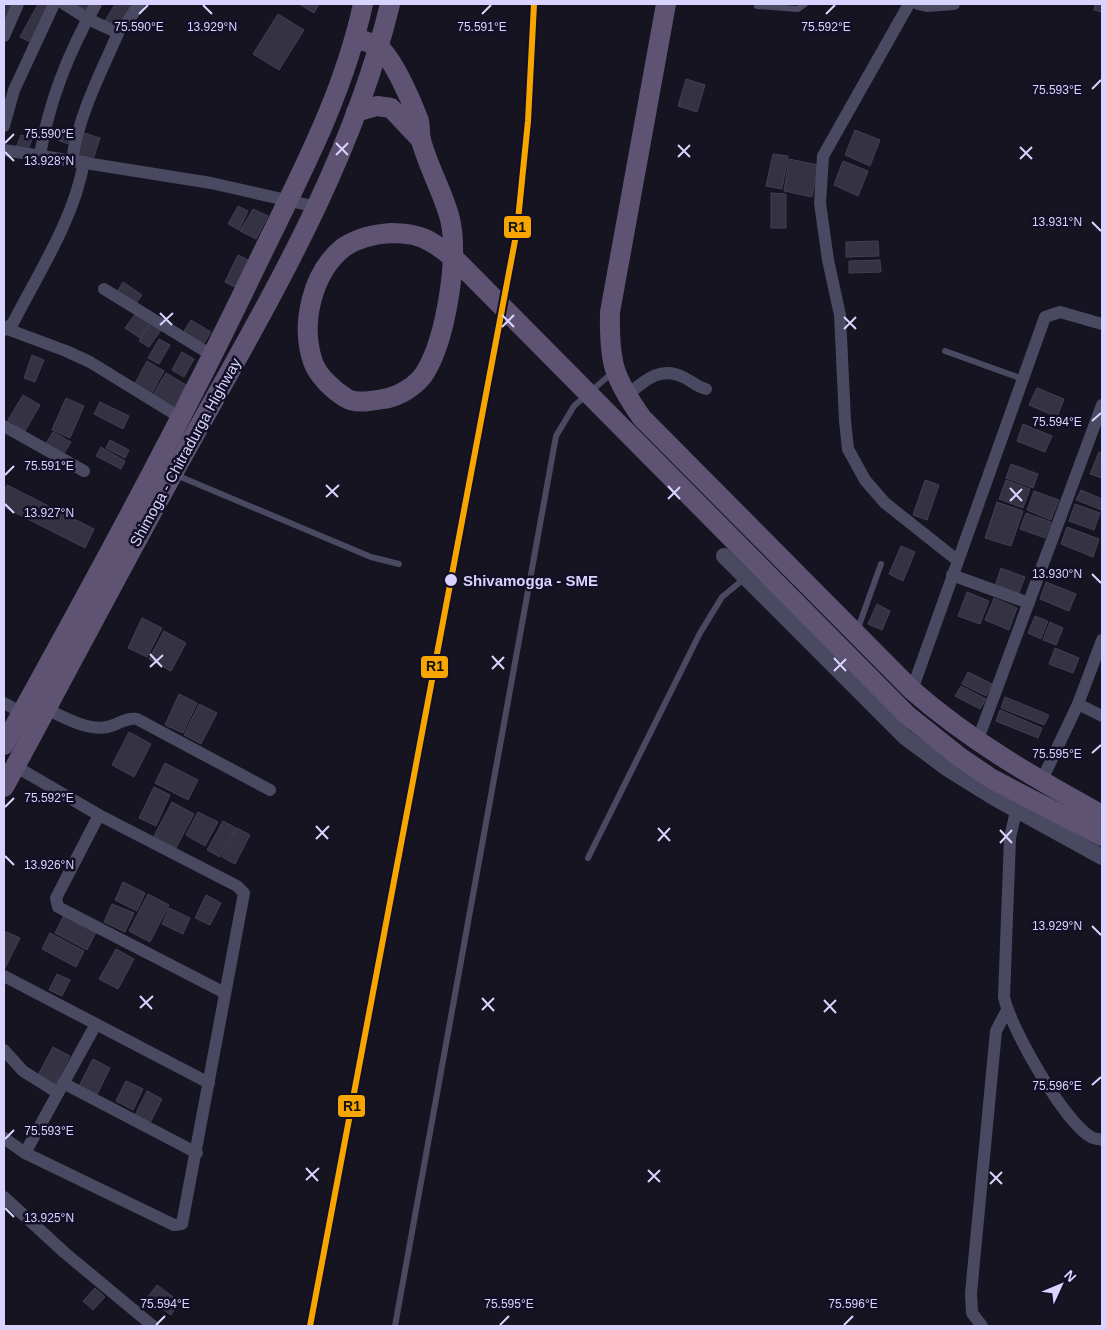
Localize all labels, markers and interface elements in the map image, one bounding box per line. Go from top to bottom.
text: 75.590°E [114,20,164,34]
text: 13.929°N [187,20,237,34]
text: 75.591°E [457,20,507,34]
text: 75.592°E [801,20,851,34]
text: 75.593°E [1032,83,1082,97]
text: 75.590°E [24,127,74,141]
text: 13.928°N [24,154,74,168]
line badge: R1 [503,215,532,239]
text: 13.931°N [1032,215,1082,229]
text: R1 [508,219,526,235]
street label: Shimoga - Chitradurga Highway [126,354,244,549]
text: 75.594°E [1032,415,1082,429]
text: 75.591°E [24,459,74,473]
text: 13.927°N [24,506,74,520]
text: 13.930°N [1032,567,1082,581]
marker: Shivamogga - SME [443,572,459,588]
place label: Shivamogga - SME [463,572,598,589]
line badge: R1 [420,655,449,679]
text: R1 [426,658,444,674]
text: 75.595°E [1032,747,1082,761]
text: 75.592°E [24,791,74,805]
text: 13.926°N [24,858,74,872]
text: 13.929°N [1032,919,1082,933]
text: 75.596°E [1032,1079,1082,1093]
line badge: R1 [337,1094,366,1118]
text: R1 [343,1098,361,1114]
text: 75.593°E [24,1124,74,1138]
text: 13.925°N [24,1211,74,1225]
north arrow [1036,1260,1086,1310]
text: N [1061,1267,1080,1285]
text: 75.594°E [140,1297,190,1311]
text: 75.595°E [484,1297,534,1311]
text: 75.596°E [828,1297,878,1311]

